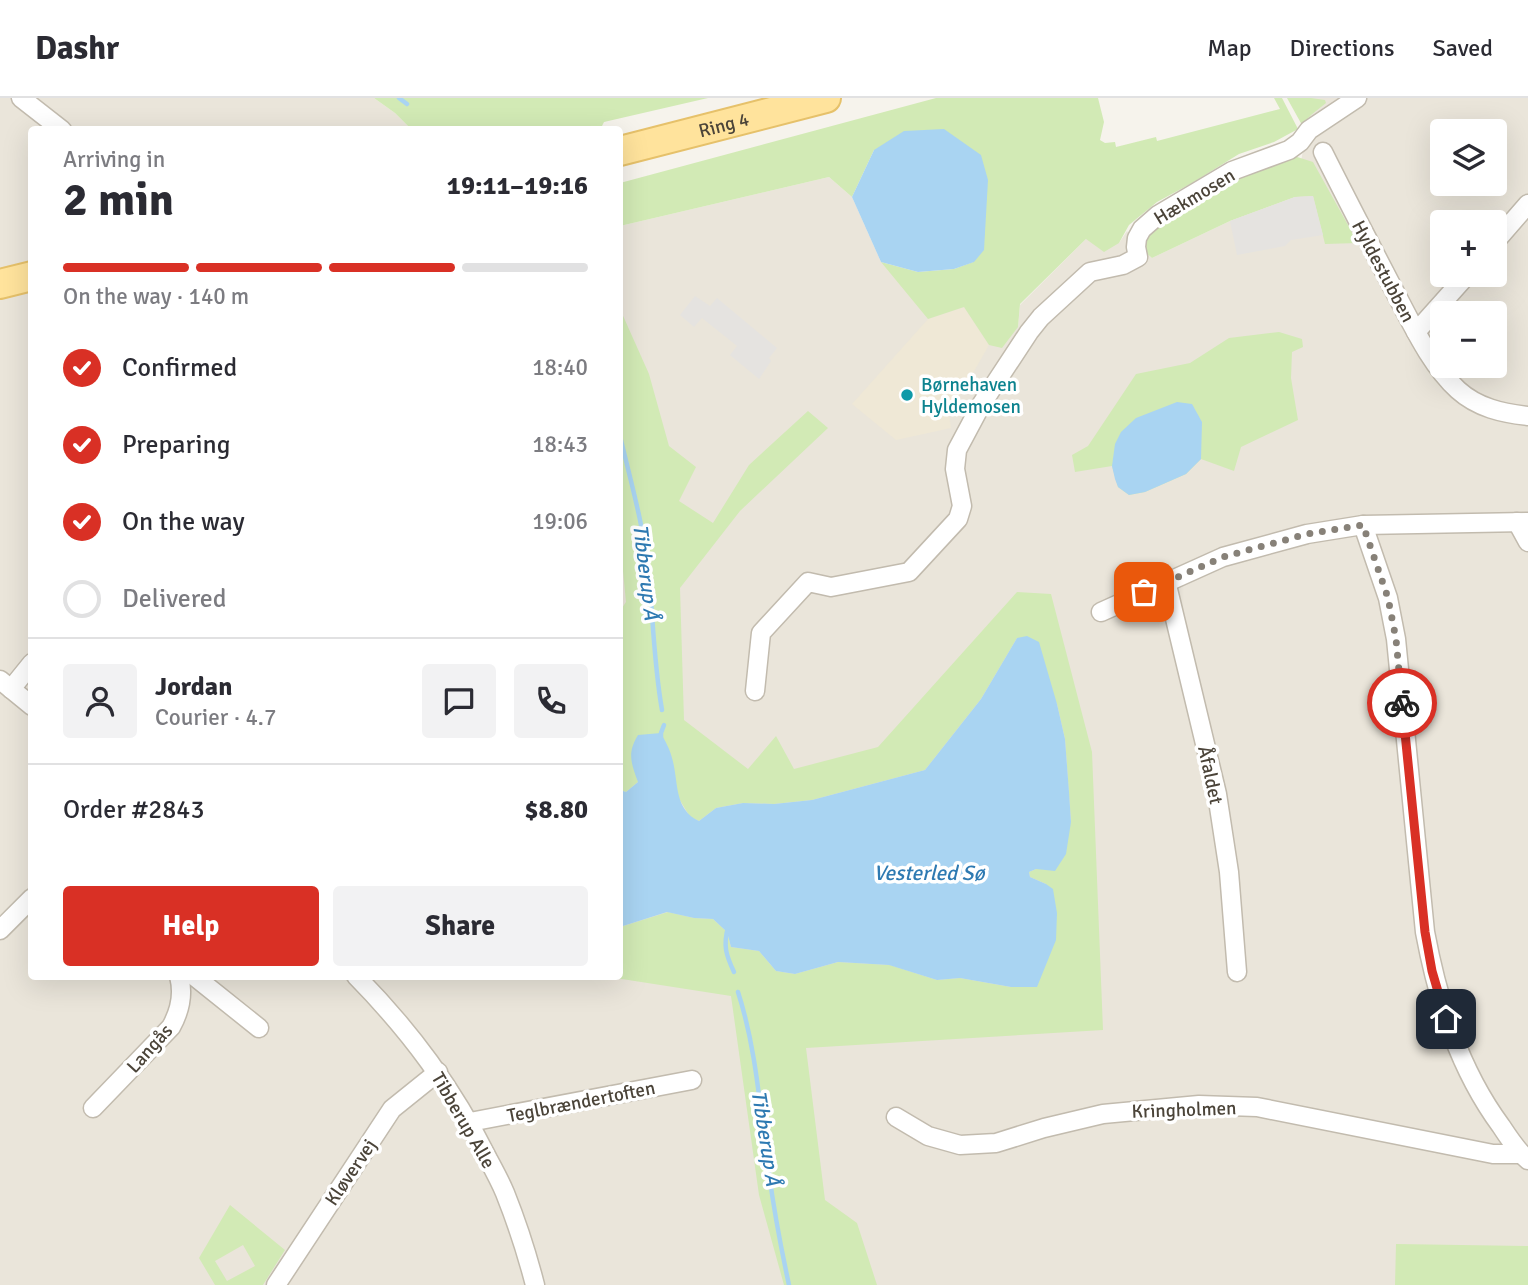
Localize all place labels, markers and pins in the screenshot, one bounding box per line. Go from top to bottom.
place label: Børnehaven Hyldemosen [921,373,1021,419]
marker: Børnehaven Hyldemosen [899,387,915,403]
pin [1114,562,1174,622]
pin [1416,989,1476,1049]

